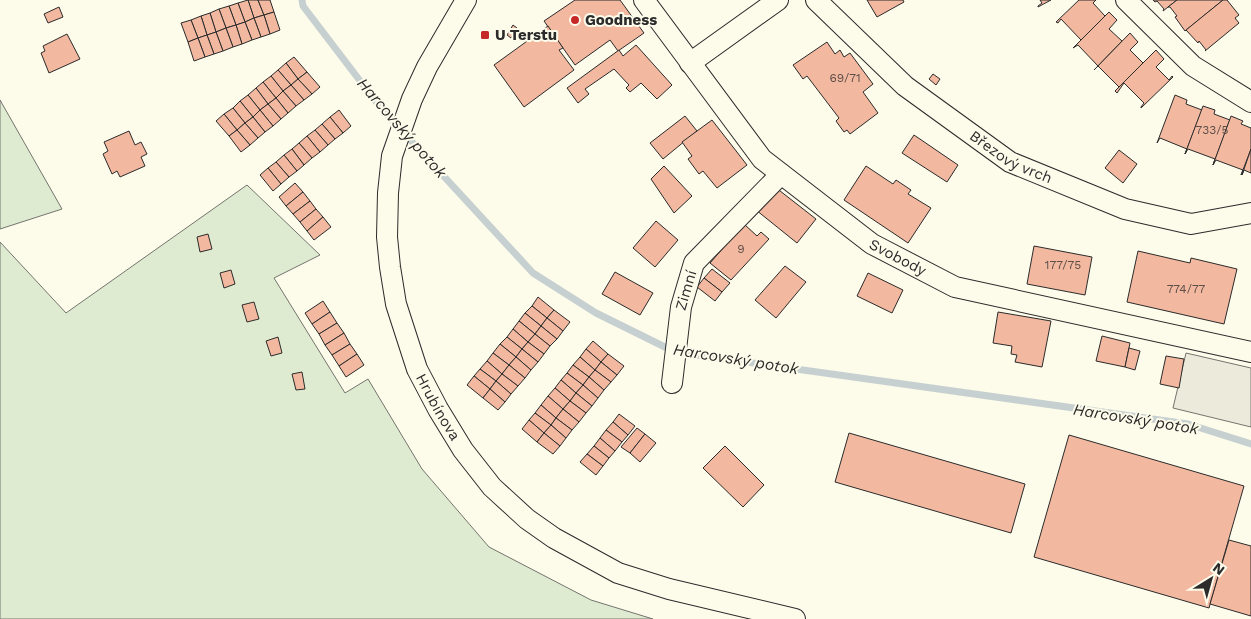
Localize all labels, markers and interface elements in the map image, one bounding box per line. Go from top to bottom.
place label: Goodness [585,11,657,29]
marker: Goodness [569,14,581,26]
place label: U Terstu [495,26,557,44]
marker: U Terstu [479,29,491,41]
house number: 69/71 [829,71,861,85]
water label: Harcovský potok [353,74,452,183]
house number: 733/5 [1196,123,1228,137]
street label: Březový vrch [966,127,1055,187]
street label: Svobody [866,235,930,280]
house number: 9 [737,242,745,256]
house number: 177/75 [1045,258,1081,272]
street label: Zimní [672,268,700,312]
house number: 774/77 [1167,282,1206,296]
water label: Harcovský potok [672,340,801,378]
street label: Hrubínova [412,371,464,444]
water label: Harcovský potok [1072,400,1201,438]
north arrow [1186,554,1236,604]
text: N [1210,559,1228,578]

